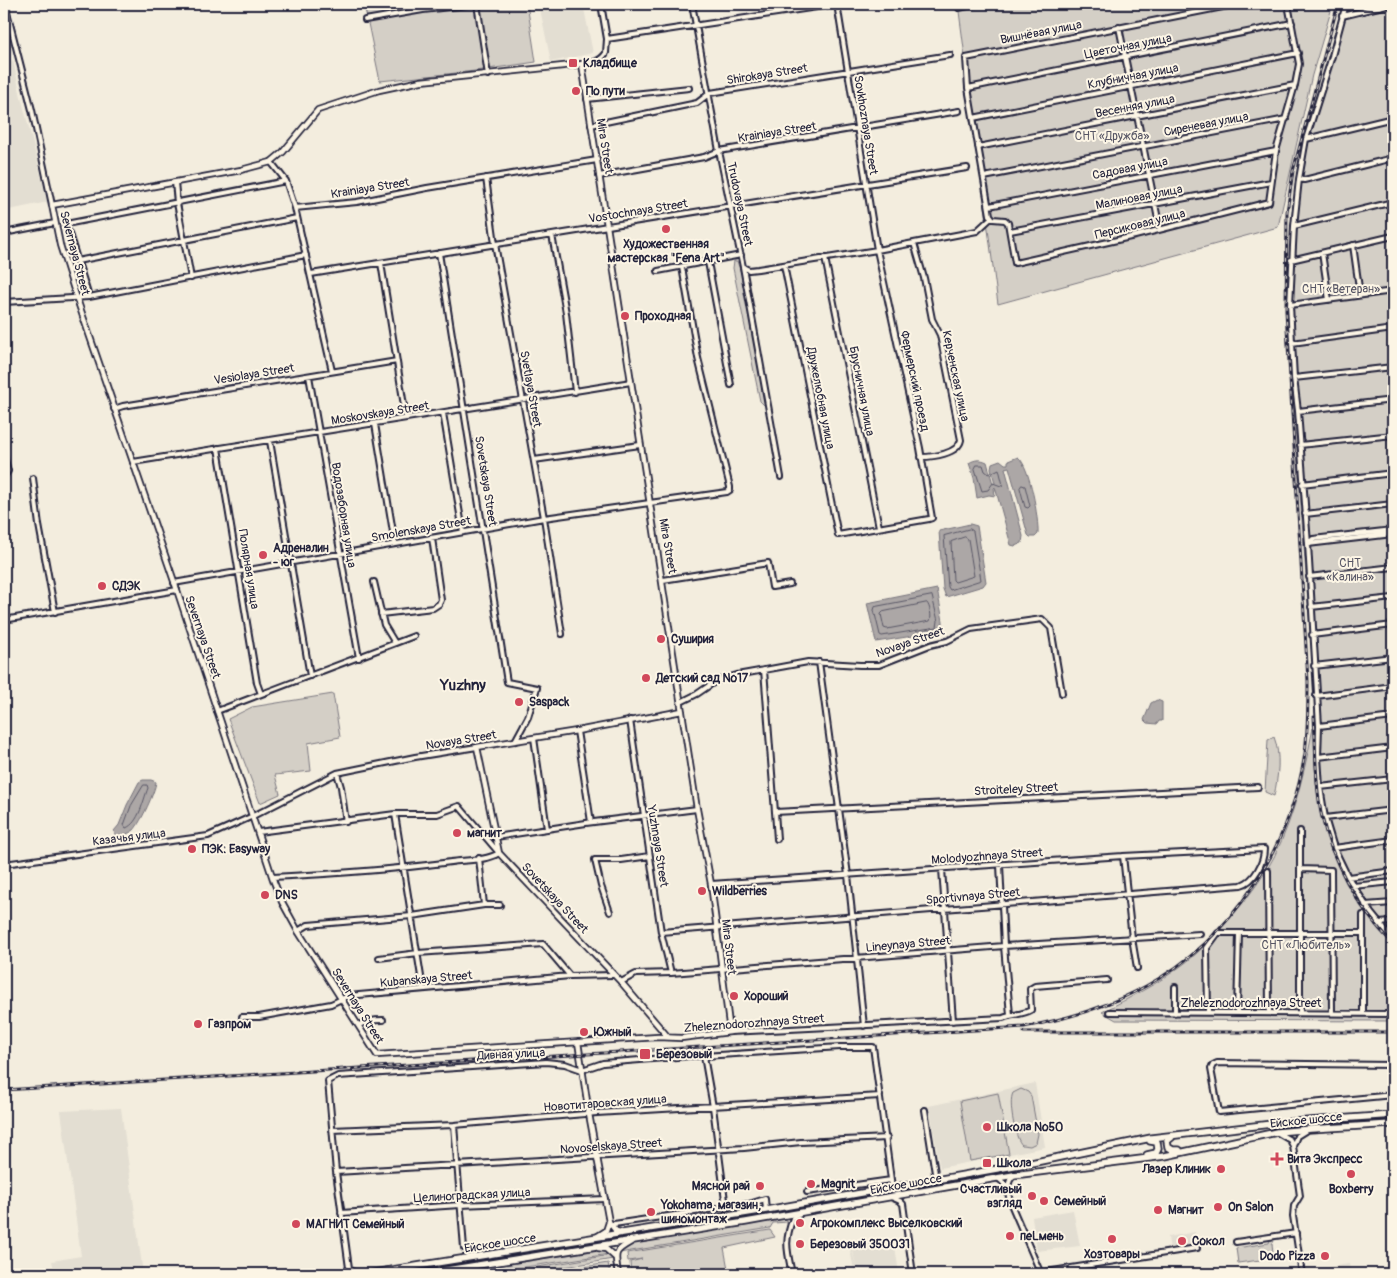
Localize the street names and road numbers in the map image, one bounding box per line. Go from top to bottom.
street label: Вишнёвая улица [999,17,1084,48]
street label: Цветочная улица [1083,31,1173,62]
street label: Клубничная улица [1086,60,1180,93]
street label: Shirokaya Street [726,61,809,88]
street label: Sovkhoznaya Street [850,74,881,176]
street label: Весенняя улица [1094,91,1176,122]
street label: Сиреневая улица [1163,109,1250,140]
street label: Mira Street [593,117,616,175]
street label: Krainiaya Street [737,119,818,146]
street label: Садовая улица [1091,154,1169,183]
street label: Trudovaya Street [723,161,756,248]
street label: Krainiaya Street [330,175,411,202]
street label: Малиновая улица [1095,182,1184,213]
street label: Vostochnaya Street [587,196,689,227]
street label: Персиковая улица [1093,206,1187,243]
street label: Severnaya Street [56,209,93,297]
street label: Керченская улица [939,329,973,423]
street label: Фермерский проезд [897,330,933,433]
street label: Дружелюбная улица [803,345,838,451]
street label: Брусничная улица [845,345,878,438]
street label: Svetlaya Street [516,350,545,429]
street label: Vesiolaya Street [213,361,296,388]
street label: Moskovskaya Street [330,398,430,429]
street label: Sovetskaya Street [471,435,500,528]
street label: Водозаборная улица [328,461,359,569]
street label: Smolenskaya Street [370,513,472,546]
street label: Mira Street [655,517,680,575]
street label: Полярная улица [235,528,262,611]
street label: Severnaya Street [181,594,224,681]
street label: Novaya Street [874,624,947,661]
street label: Novaya Street [425,727,498,753]
street label: Stroiteley Street [974,780,1059,799]
street label: Yuzhnaya Street [643,803,671,888]
street label: Казачья улица [92,826,167,849]
street label: Molodyozhnaya Street [931,845,1044,868]
street label: Sovetskaya Street [518,860,591,937]
street label: Sportivnaya Street [925,885,1021,908]
street label: Mira Street [718,918,739,976]
street label: Lineynaya Street [865,933,951,956]
street label: Severnaya Street [328,966,387,1047]
street label: Kubanskaya Street [379,968,473,991]
street label: Zheleznodorozhnaya Street [1181,996,1322,1011]
street label: Zheleznodorozhnaya Street [683,1011,825,1036]
street label: Дивная улица [476,1045,546,1064]
street label: Новотитаровская улица [543,1092,667,1115]
street label: Ейское шоссе [1269,1109,1343,1132]
street label: Novoselskaya Street [559,1135,663,1158]
street label: Ейское шоссе [869,1171,943,1198]
street label: Целиноградская улица [413,1185,531,1206]
street label: Ейское шоссе [463,1230,537,1257]

